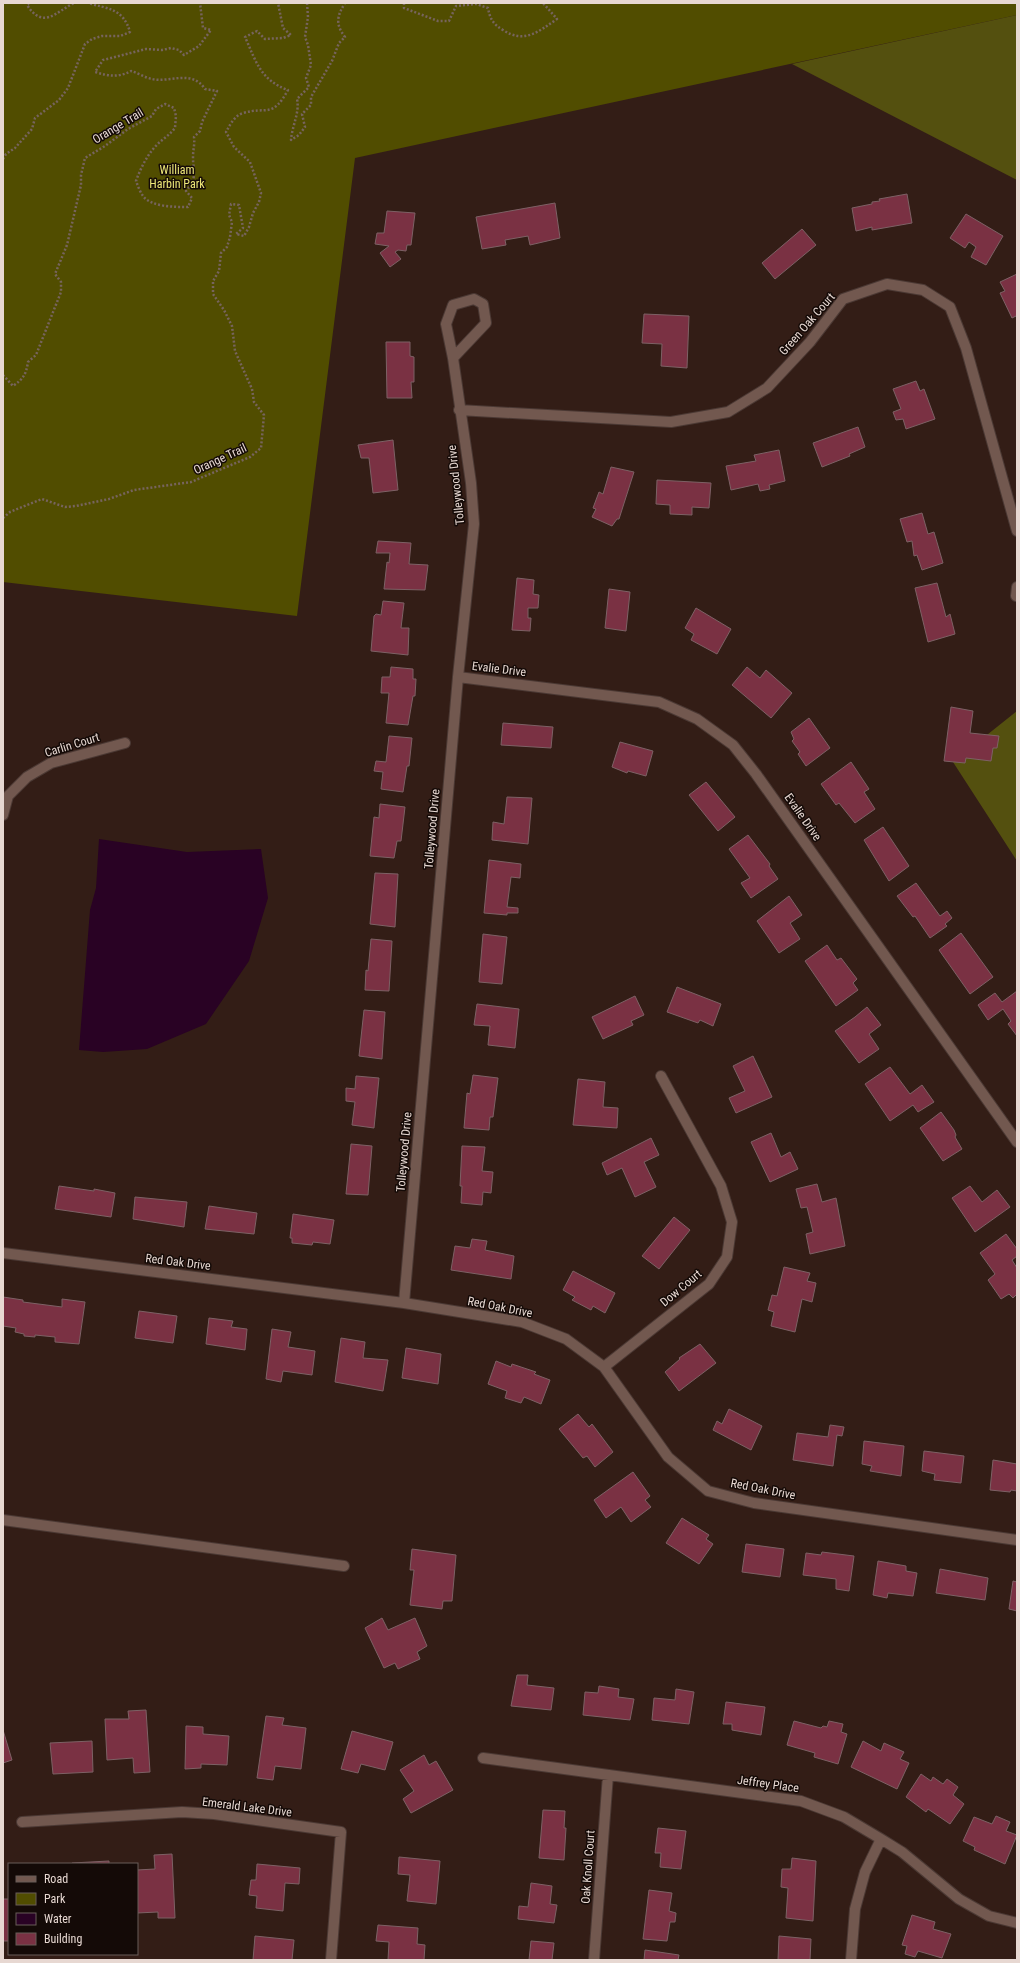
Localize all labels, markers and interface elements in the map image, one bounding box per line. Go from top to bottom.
street label: Orange Trail [90,105,146,147]
park label: William Harbin Park [149,163,205,191]
street label: Green Oak Court [776,290,838,358]
street label: Orange Trail [191,441,249,477]
street label: Tolleywood Drive [445,444,467,526]
street label: Evalie Drive [471,659,527,679]
street label: Carlin Court [43,730,101,760]
street label: Tolleywood Drive [422,788,443,870]
street label: Evalie Drive [782,791,825,844]
street label: Tolleywood Drive [394,1111,415,1193]
street label: Red Oak Drive [145,1251,212,1273]
street label: Dow Court [658,1266,705,1309]
street label: Red Oak Drive [466,1294,534,1320]
street label: Red Oak Drive [729,1476,797,1502]
street label: Jeffrey Place [736,1773,800,1795]
street label: Emerald Lake Drive [201,1795,293,1819]
street label: Oak Knoll Court [578,1829,598,1904]
legend [8,1863,138,1955]
text: Road [44,1872,68,1886]
text: Park [44,1892,66,1906]
text: Water [44,1912,72,1926]
text: Building [44,1932,82,1946]

